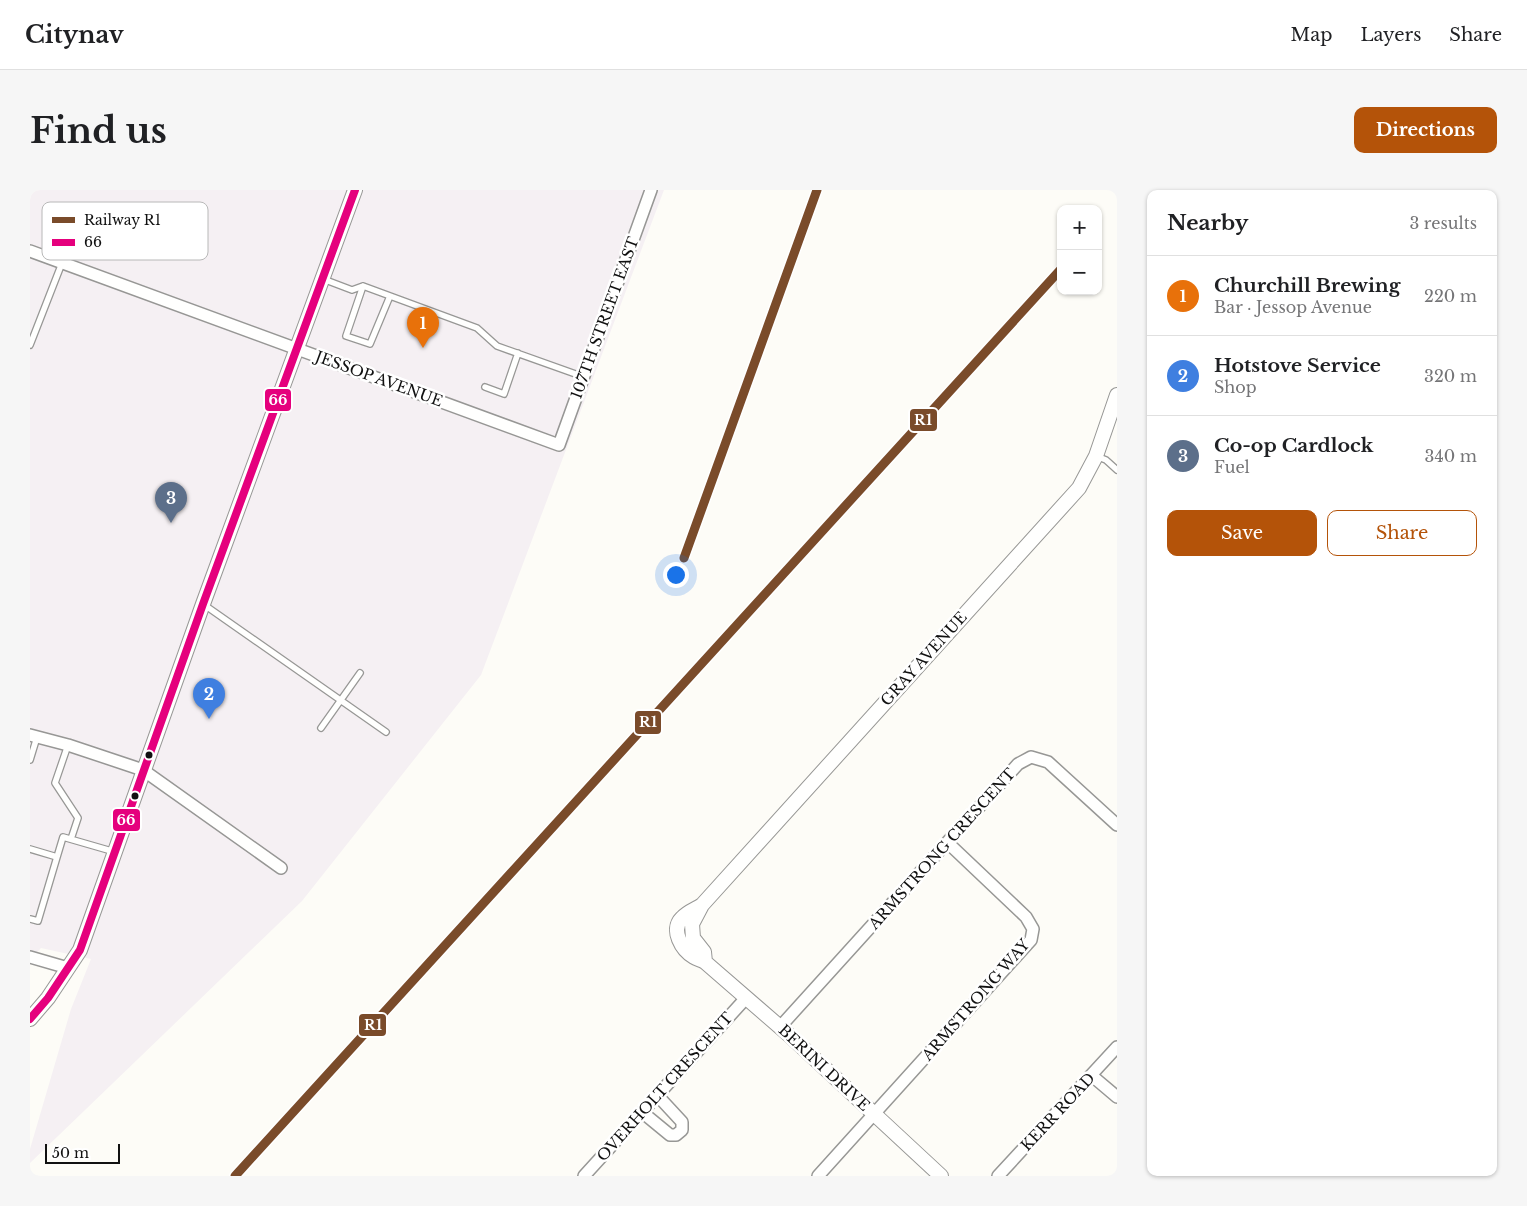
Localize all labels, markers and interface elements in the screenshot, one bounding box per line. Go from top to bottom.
text: Citynav [25,20,124,49]
text: Map [1291,24,1332,46]
text: Layers [1360,24,1421,46]
text: Share [1449,24,1502,46]
button: Directions [1354,107,1497,153]
text: Find us [30,109,167,152]
legend [42,202,208,260]
map controls [1057,205,1102,295]
button: + [1057,205,1102,250]
text: Nearby [1167,210,1248,236]
text: Railway R1 [84,211,161,229]
text: 3 results [1409,213,1477,233]
text: 66 [84,233,102,251]
street label: 107TH STREET EAST [566,234,643,401]
button: − [1057,250,1102,295]
text: Churchill Brewing [1214,274,1400,297]
text: 1 [1180,286,1186,306]
text: 220 m [1424,286,1477,306]
text: Bar · Jessop Avenue [1214,297,1372,317]
pin: 1 [407,307,439,348]
street label: JESSOP AVENUE [311,346,446,410]
text: Hotstove Service [1214,354,1381,377]
text: 2 [1178,366,1188,386]
text: 320 m [1424,366,1477,386]
text: Shop [1214,377,1257,397]
line badge: 66 [264,388,292,412]
text: 66 [269,391,287,409]
line badge: R1 [909,408,938,432]
text: R1 [914,411,932,429]
text: Co-op Cardlock [1214,434,1373,457]
text: 3 [1178,446,1188,466]
text: 340 m [1425,446,1477,466]
text: Fuel [1214,457,1250,477]
pin: 3 [155,482,187,523]
button: Save [1167,510,1317,556]
button: Share [1327,510,1477,556]
your location [663,562,689,588]
street label: GRAY AVENUE [876,608,971,710]
pin: 2 [193,678,225,719]
line badge: R1 [634,710,662,735]
text: R1 [639,713,657,731]
unlabelled marker [144,750,154,760]
street label: ARMSTRONG CRESCENT [864,764,1019,934]
unlabelled marker [130,791,140,801]
line badge: 66 [112,808,141,832]
text: 66 [117,811,135,829]
street label: ARMSTRONG WAY [917,934,1034,1065]
street label: OVERHOLT CRESCENT [593,1008,737,1165]
line badge: R1 [358,1013,387,1037]
text: R1 [364,1016,382,1034]
street label: BERINI DRIVE [775,1020,874,1115]
street label: KERR ROAD [1017,1069,1099,1155]
scale bar [45,1141,120,1164]
text: 50 m [52,1144,89,1162]

